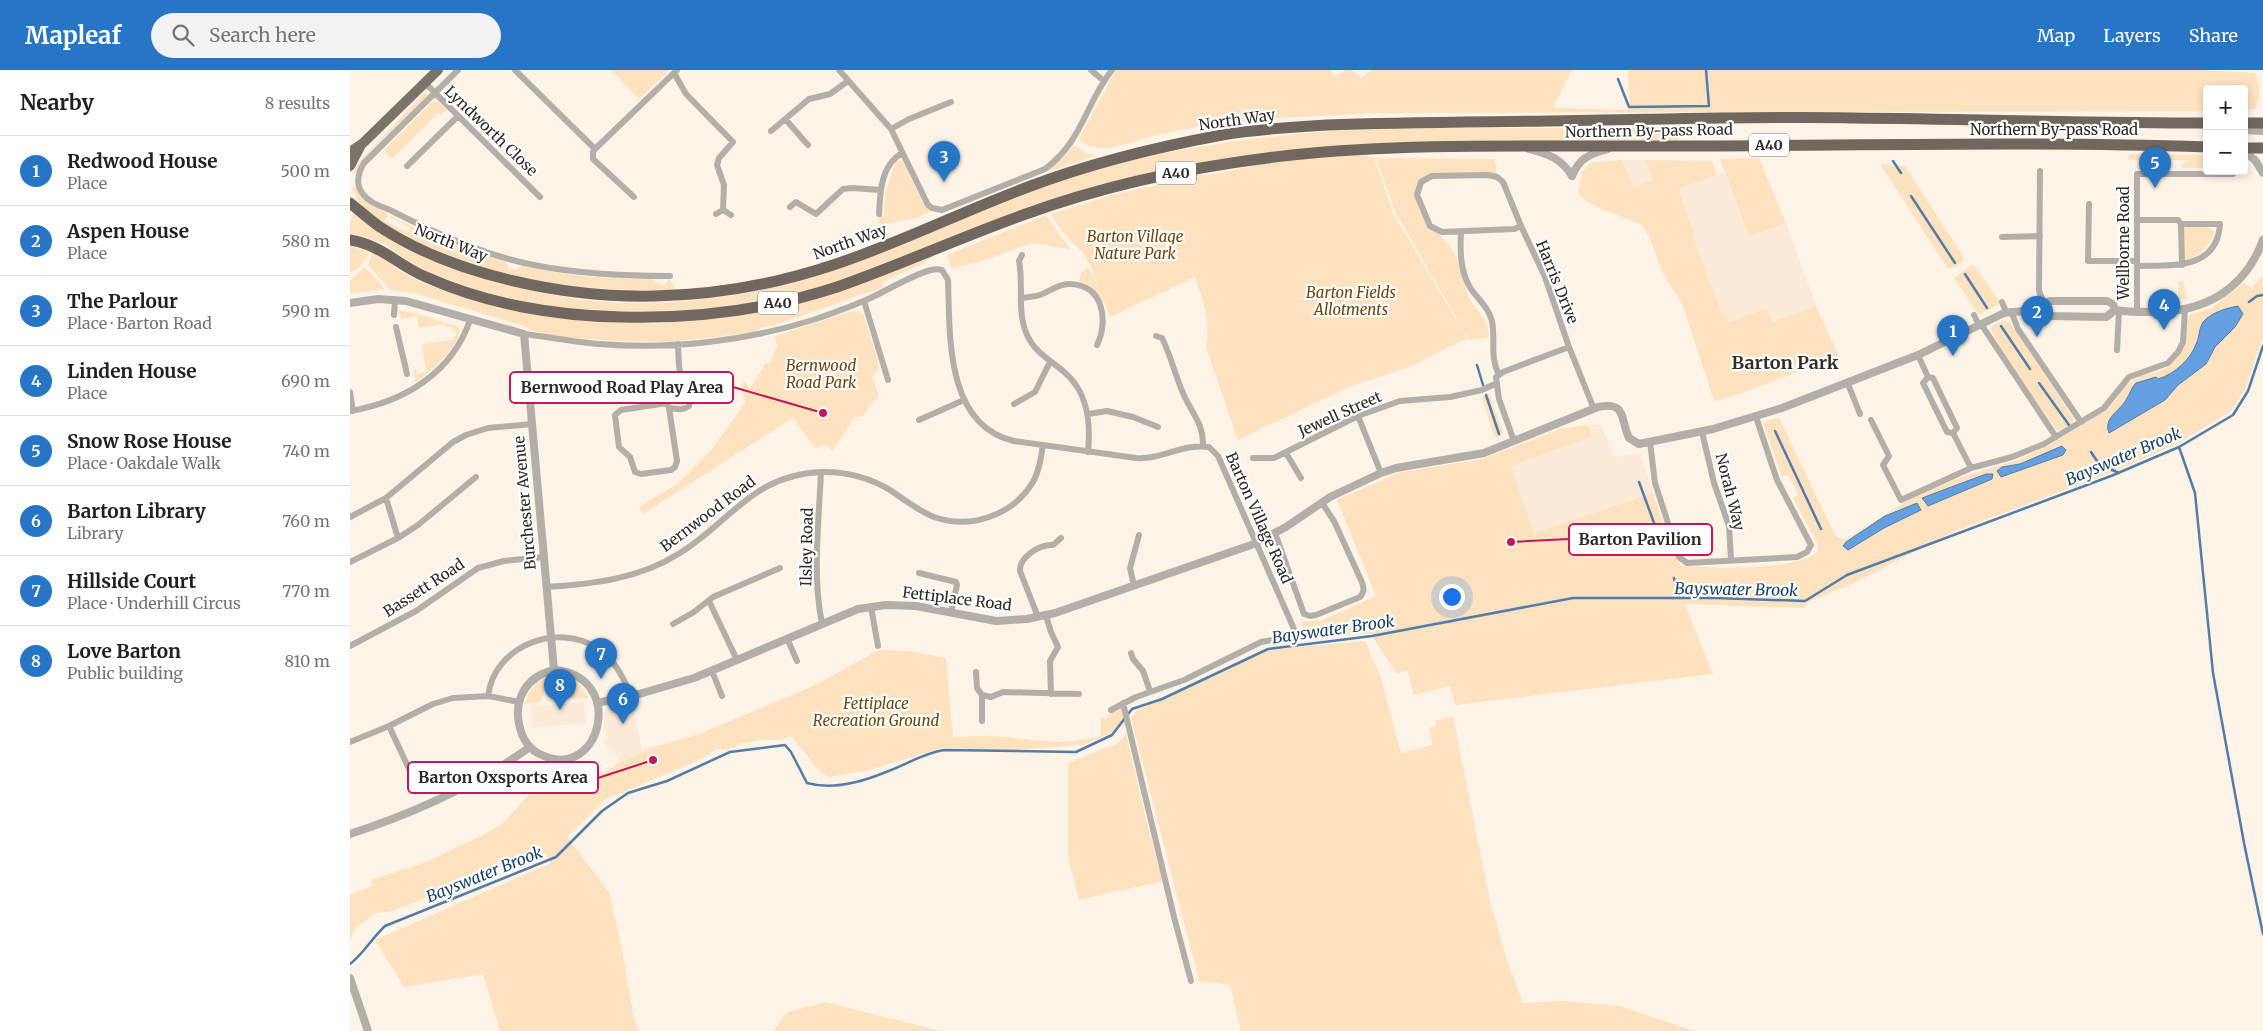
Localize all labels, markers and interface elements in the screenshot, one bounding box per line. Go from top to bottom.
search box [151,13,501,58]
text: Mapleaf [25,20,121,51]
icon: search [169,21,197,49]
text: Search here [209,23,316,47]
text: Map [2037,24,2075,47]
text: Layers [2103,24,2161,47]
text: Share [2189,24,2238,47]
street label: Lyndworth Close [441,81,542,180]
map controls [2203,85,2248,175]
button: + [2203,85,2248,130]
text: Nearby [20,89,94,116]
text: 8 results [265,93,330,113]
street label: North Way [1197,105,1277,134]
street label: Northern By-pass Road [1565,120,1733,141]
street label: Northern By-pass Road [1970,120,2138,139]
button: − [2203,130,2248,175]
road number: A40 [1749,134,1789,156]
pin: 3 [928,141,960,182]
pin: 5 [2139,147,2171,188]
text: Redwood House [67,149,218,173]
text: 1 [32,161,40,181]
text: 500 m [280,161,330,181]
road number: A40 [1156,162,1196,185]
text: Place [67,173,107,193]
street label: Wellborne Road [2114,186,2133,301]
text: Aspen House [67,219,189,243]
street label: North Way [412,219,491,266]
street label: North Way [810,219,890,264]
park label: Barton Village Nature Park [1087,227,1184,263]
text: 2 [31,231,41,251]
text: 580 m [282,231,330,251]
street label: Harris Drive [1532,237,1583,326]
text: Place [67,243,107,263]
park label: Barton Fields Allotments [1306,283,1396,319]
text: The Parlour [67,289,178,313]
pin: 4 [2148,289,2180,330]
road number: A40 [758,292,798,314]
pin: 2 [2021,296,2053,337]
text: 3 [31,301,41,321]
text: 590 m [281,301,330,321]
text: Place · Barton Road [67,313,212,333]
pin: 1 [1937,315,1969,356]
district label: Barton Park [1732,351,1839,374]
park label: Bernwood Road Park [786,356,857,392]
text: Linden House [67,359,197,383]
text: 4 [31,371,41,391]
text: 690 m [281,371,330,391]
callout: Bernwood Road Play Area [510,372,733,403]
text: Bernwood Road Play Area [521,377,724,397]
text: Place [67,383,107,403]
street label: Jewell Street [1294,387,1385,441]
water label: Bayswater Brook [2062,423,2184,489]
text: Snow Rose House [67,429,232,453]
street label: Burchester Avenue [509,435,540,571]
text: 5 [31,441,41,461]
text: 740 m [283,441,330,461]
street label: Barton Village Road [1222,449,1297,586]
street label: Norah Way [1712,451,1749,533]
text: Place · Oakdale Walk [67,453,221,473]
street label: Bernwood Road [656,472,759,556]
text: Barton Library [67,499,206,523]
street label: Ilsley Road [796,508,817,586]
text: 6 [31,511,41,531]
text: 760 m [282,511,330,531]
text: Library [67,523,124,543]
callout: Barton Pavilion [1569,524,1712,555]
text: Barton Pavilion [1579,529,1702,549]
street label: Bassett Road [380,554,468,621]
text: Hillside Court [67,569,196,593]
water label: Bayswater Brook [1674,578,1798,600]
text: 7 [31,581,41,601]
text: 770 m [282,581,330,601]
street label: Fettiplace Road [901,582,1013,615]
your location [1439,584,1465,610]
text: Place · Underhill Circus [67,593,241,613]
water label: Bayswater Brook [1270,610,1396,647]
pin: 7 [585,638,617,679]
text: Love Barton [67,639,181,663]
text: 8 [31,651,41,671]
text: 810 m [284,651,330,671]
text: Public building [67,663,183,683]
pin: 8 [544,669,576,710]
pin: 6 [607,683,639,724]
park label: Fettiplace Recreation Ground [813,694,939,730]
callout: Barton Oxsports Area [408,762,598,793]
text: Barton Oxsports Area [418,767,588,787]
water label: Bayswater Brook [423,841,545,906]

